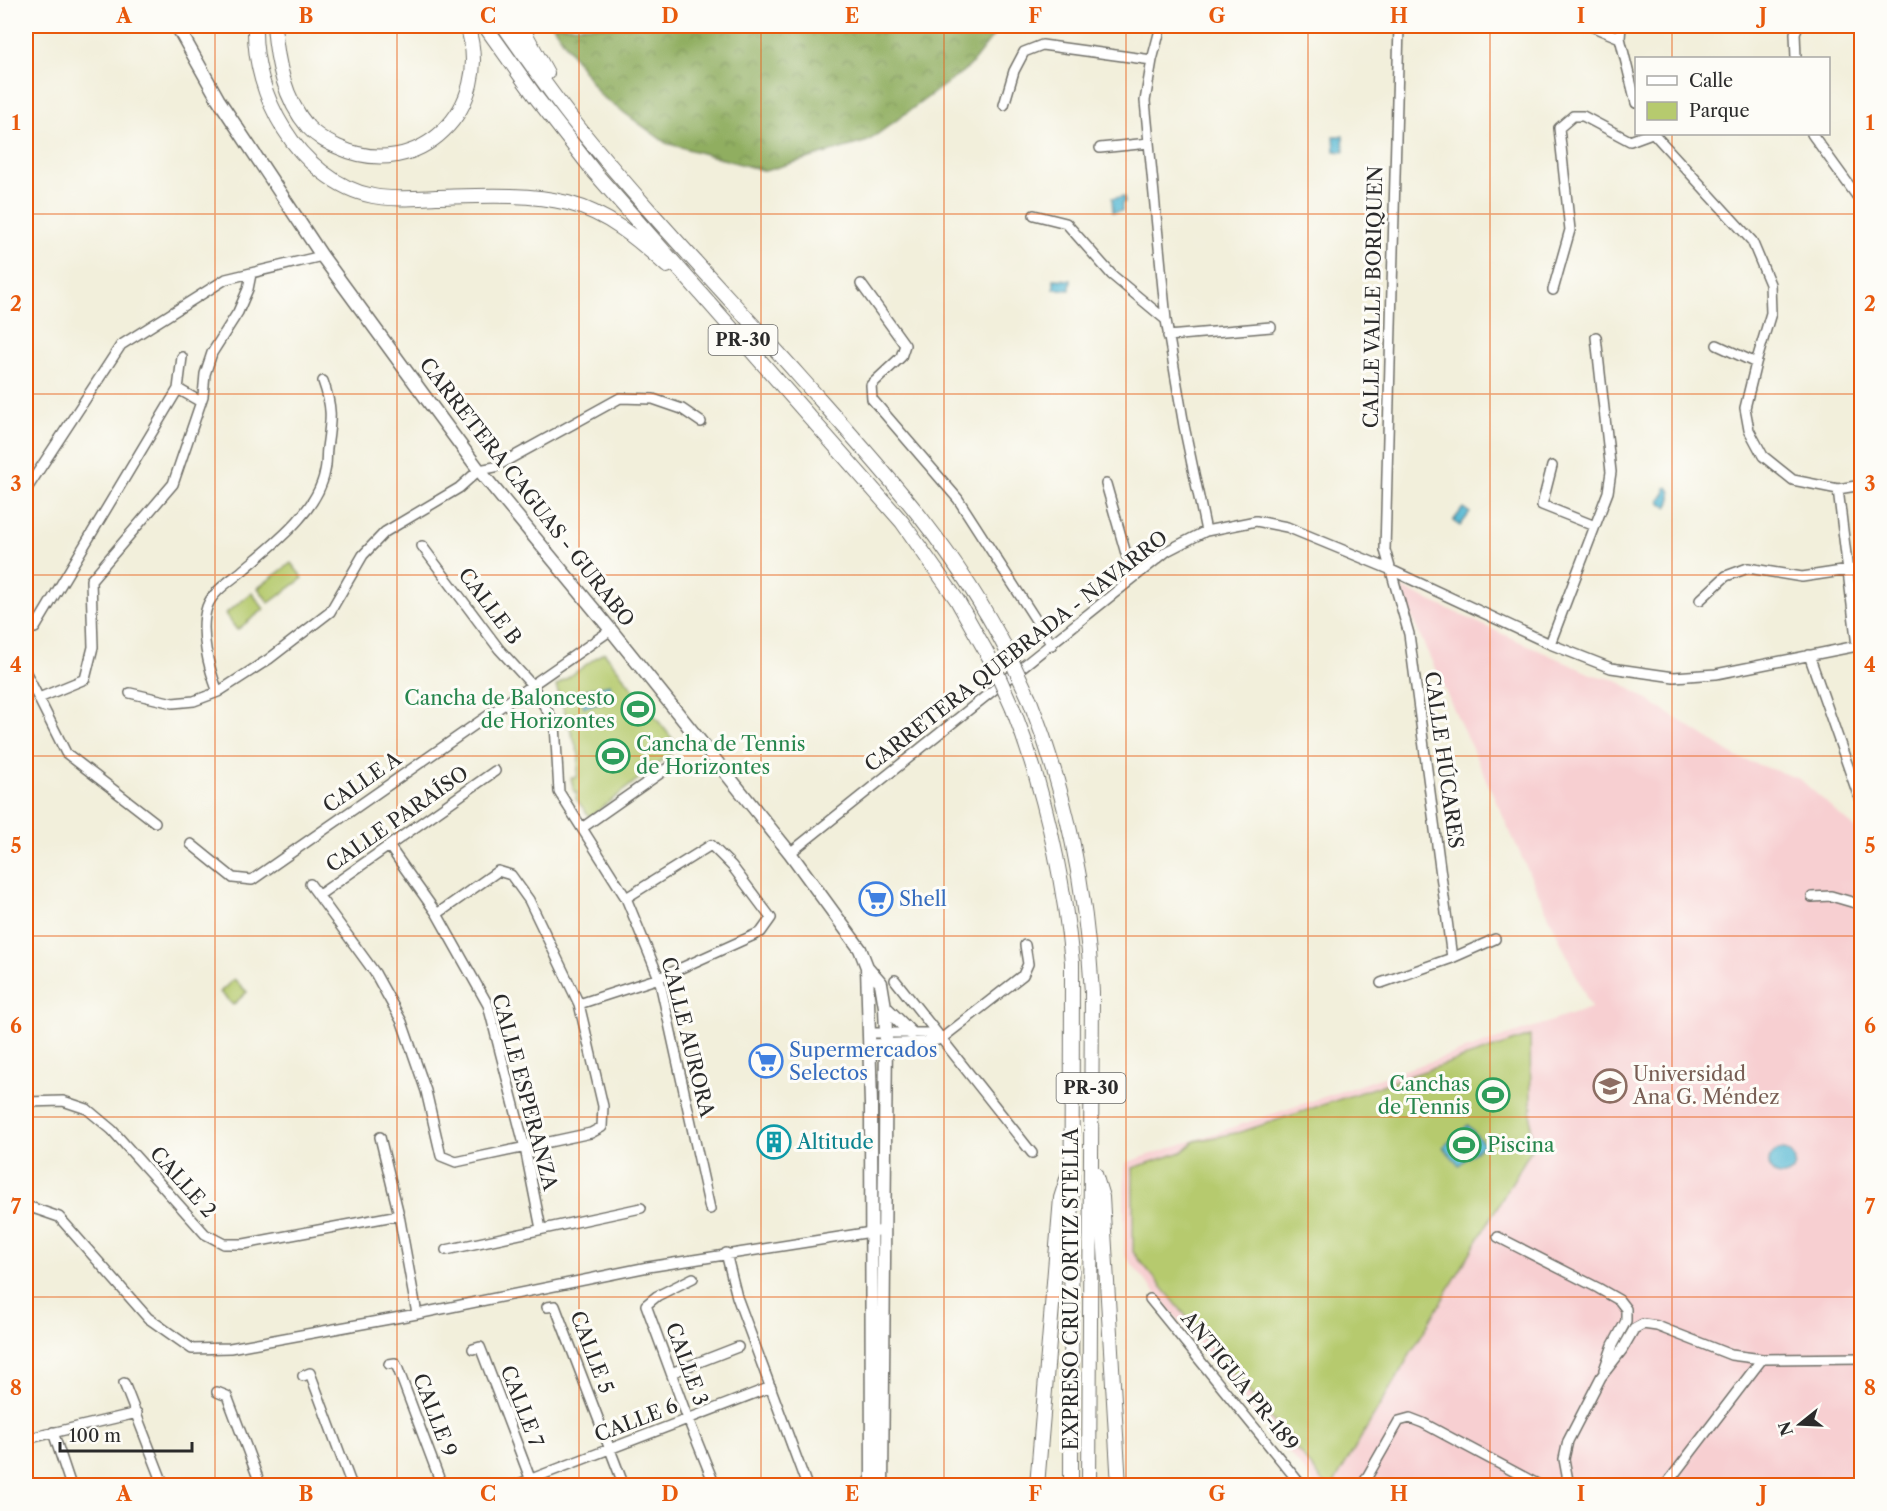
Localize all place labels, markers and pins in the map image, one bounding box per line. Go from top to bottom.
place label: Cancha de Baloncesto de Horizontes [404,686,615,733]
sports icon: Cancha de Baloncesto de Horizontes [620,691,656,727]
place label: Cancha de Tennis de Horizontes [636,732,805,779]
sports icon: Cancha de Tennis de Horizontes [595,738,631,774]
supermarket icon: Shell [858,881,894,917]
place label: Shell [899,887,947,911]
place label: Supermercados Selectos [789,1038,937,1085]
supermarket icon: Supermercados Selectos [748,1043,784,1079]
place label: Universidad Ana G. Méndez [1632,1062,1780,1109]
school or university icon: Universidad Ana G. Méndez [1592,1068,1628,1104]
place label: Canchas de Tennis [1378,1072,1470,1119]
sports icon: Canchas de Tennis [1475,1077,1511,1113]
building icon: Altitude [756,1124,792,1160]
sports icon: Piscina [1446,1127,1482,1163]
place label: Altitude [796,1130,874,1154]
place label: Piscina [1487,1133,1555,1157]

